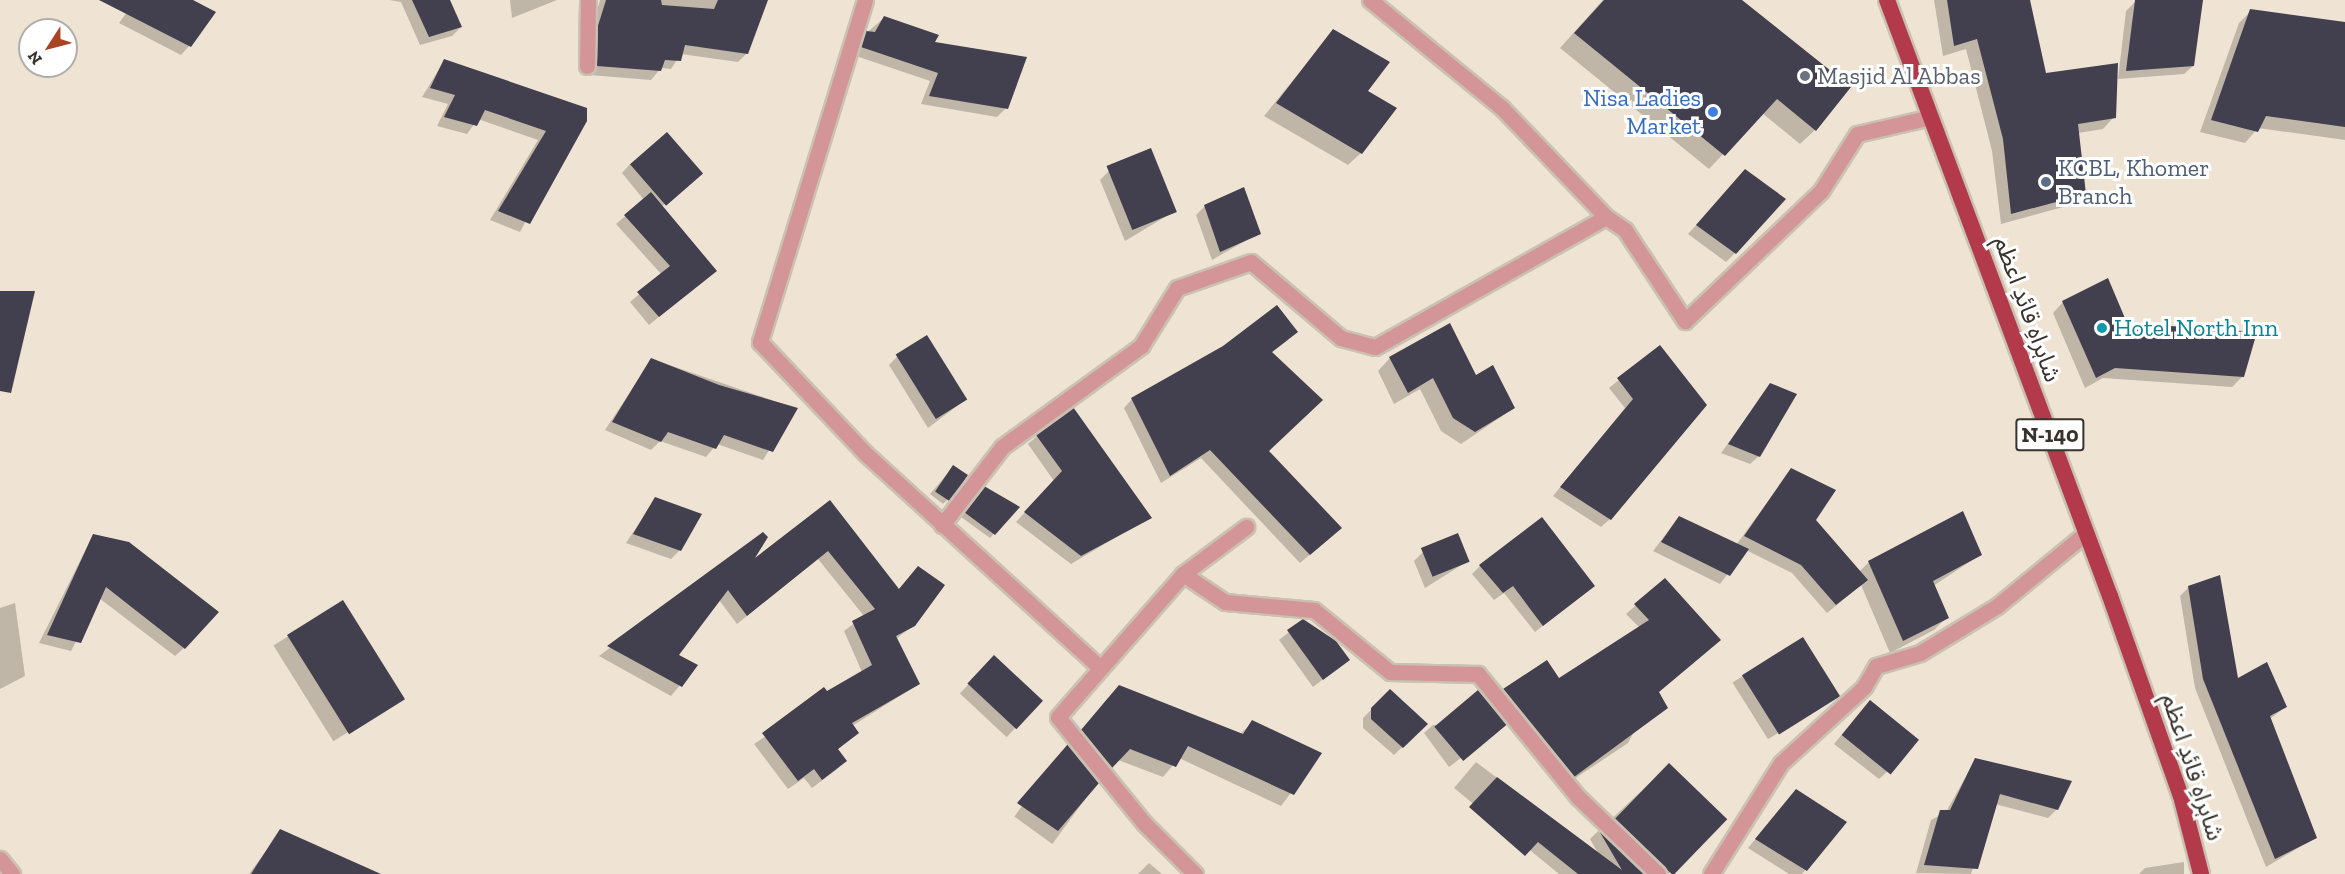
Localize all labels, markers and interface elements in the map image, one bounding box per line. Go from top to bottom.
north arrow [18,18,78,78]
text: N [23,47,46,68]
place label: Masjid Al Abbas [1817,62,1982,90]
marker: Masjid Al Abbas [1798,69,1812,83]
place label: Nisa Ladies Market [1583,84,1701,140]
marker: Nisa Ladies Market [1706,105,1720,119]
place label: KCBL, Khomer Branch [2058,154,2209,210]
marker: KCBL, Khomer Branch [2039,175,2053,189]
street label: شاہراہِ قائدِ اعظم [1988,232,2068,386]
place label: Hotel North Inn [2114,314,2278,342]
marker: Hotel North Inn [2095,321,2109,335]
road number: N-140 [2014,416,2086,454]
street label: شاہراہِ قائدِ اعظم [2156,690,2230,844]

